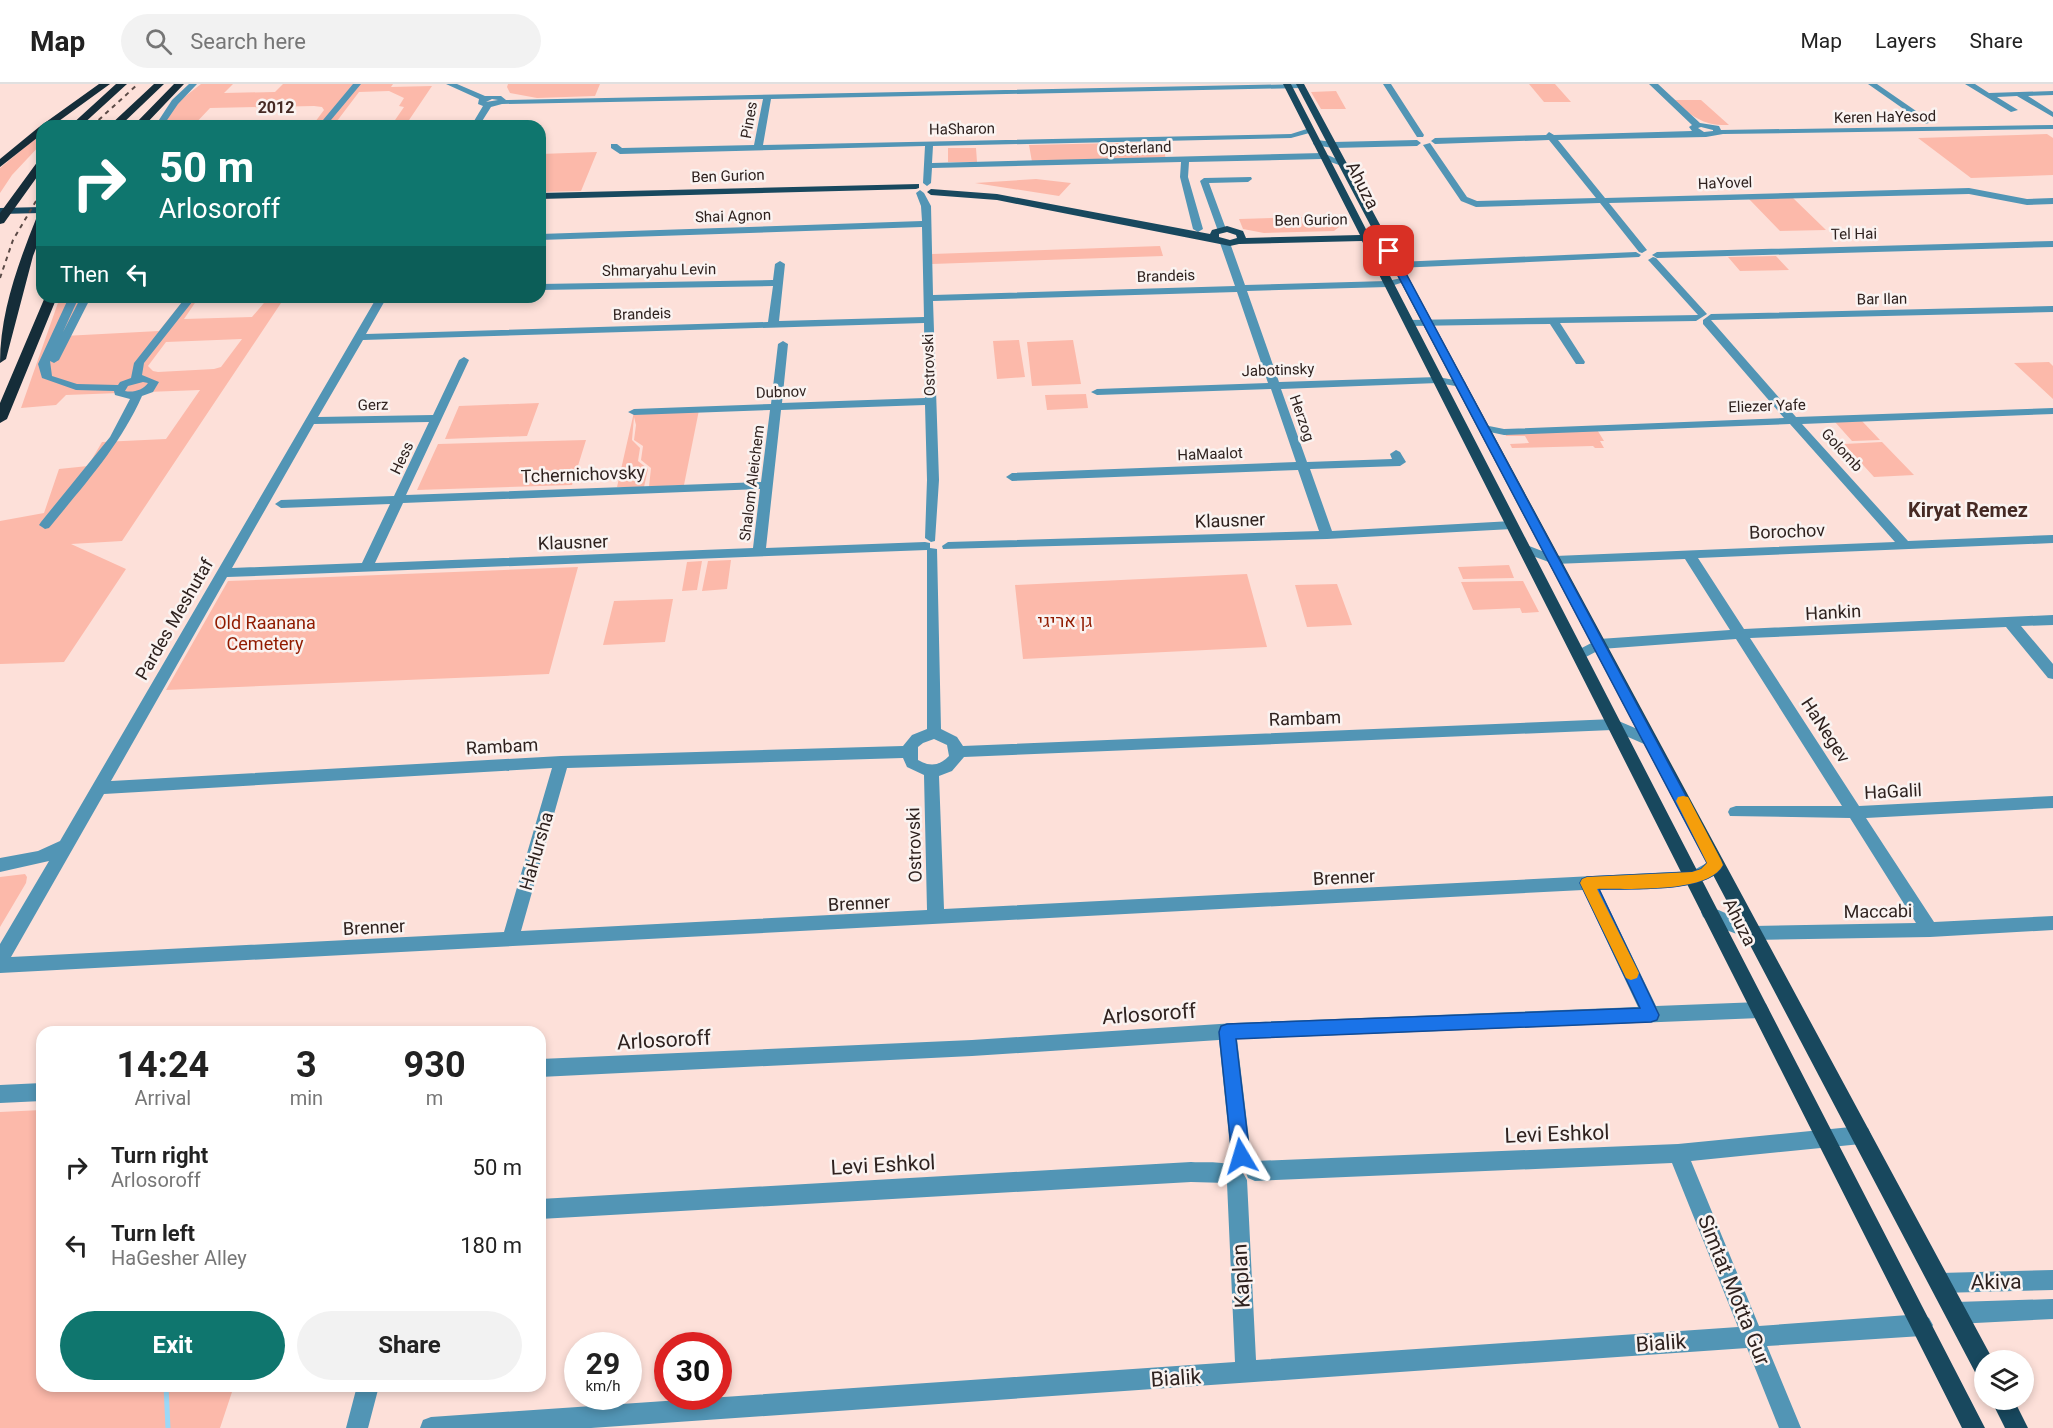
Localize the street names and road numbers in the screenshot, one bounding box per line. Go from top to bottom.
street label: Pines [737,100,761,140]
street label: Keren HaYesod [1834,107,1936,127]
street label: HaSharon [929,119,995,139]
street label: Opsterland [1098,138,1172,158]
street label: Ahuza [1342,158,1384,212]
street label: Ben Gurion [691,166,765,186]
street label: HaYovel [1697,173,1753,193]
street label: Shai Agnon [695,206,771,226]
street label: Ben Gurion [1274,210,1348,230]
street label: Tel Hai [1831,225,1877,243]
street label: Shmaryahu Levin [602,260,716,280]
street label: Brandeis [1137,266,1195,286]
street label: Bar Ilan [1857,290,1907,308]
street label: Brandeis [613,304,671,324]
street label: Ostrovski [919,333,939,397]
street label: Jabotinsky [1241,360,1315,380]
street label: Dubnov [755,382,807,402]
street label: Herzog [1286,392,1318,444]
street label: Gerz [357,396,389,414]
street label: Eliezer Yafe [1728,396,1806,416]
street label: Shalom Aleichem [736,424,768,542]
street label: Golomb [1817,425,1867,475]
street label: Hess [387,439,417,477]
street label: HaMaalot [1177,444,1243,464]
street label: Tchernichovsky [521,461,646,487]
street label: Klausner [1195,508,1265,532]
street label: Borochov [1749,519,1826,543]
street label: Klausner [538,530,608,554]
street label: Pardes Meshutaf [131,554,218,683]
street label: Hankin [1804,600,1862,624]
street label: HaNegev [1797,694,1855,767]
street label: Rambam [1268,706,1342,730]
street label: Rambam [465,734,539,758]
street label: HaGalil [1864,779,1922,803]
street label: Ostrovski [902,807,926,883]
street label: HaHursha [515,809,557,893]
street label: Brenner [1312,865,1376,889]
street label: Brenner [827,891,891,915]
street label: Ahuza [1719,895,1761,949]
street label: Maccabi [1844,900,1912,922]
street label: Brenner [342,915,406,939]
street label: Arlosoroff [1101,999,1198,1029]
street label: Arlosoroff [616,1026,712,1054]
street label: Levi Eshkol [1504,1120,1610,1148]
street label: Levi Eshkol [830,1150,936,1180]
street label: Simtat Motta Gur [1693,1211,1775,1369]
street label: Kaplan [1227,1243,1255,1309]
street label: Akiva [1970,1270,2022,1294]
street label: Bialik [1635,1329,1687,1357]
street label: Bialik [1150,1364,1202,1392]

